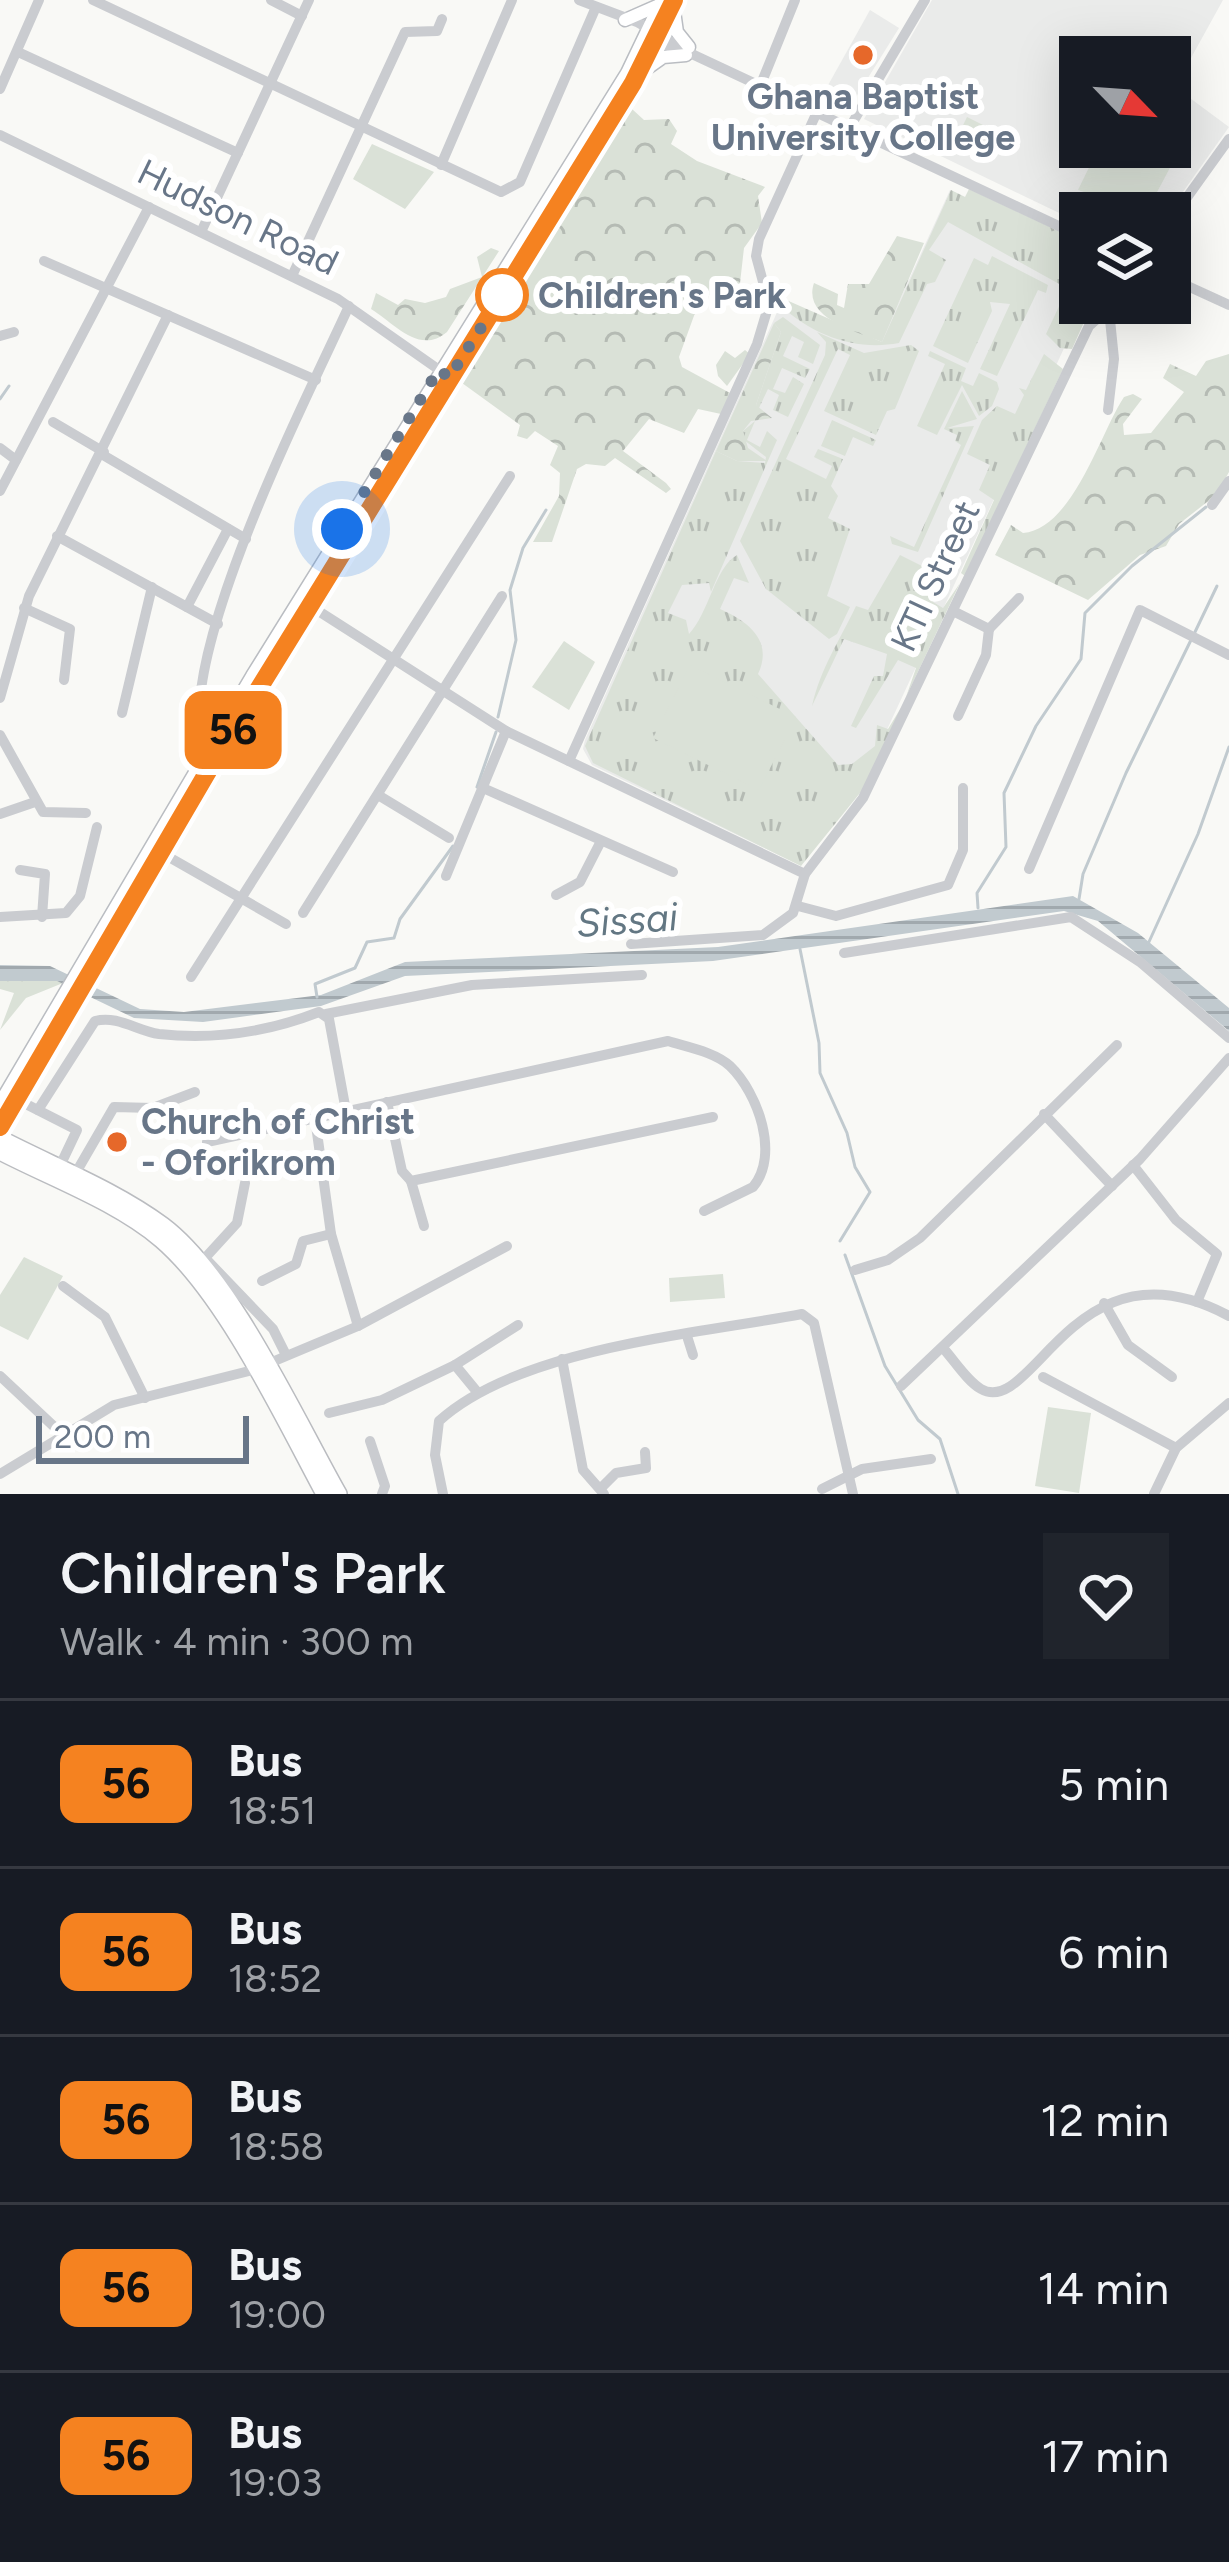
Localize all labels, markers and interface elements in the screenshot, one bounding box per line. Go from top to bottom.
north arrow [1059,36,1191,168]
map controls [1059,36,1191,324]
marker: Ghana Baptist University College [850,42,876,68]
place label: Ghana Baptist University College [711,75,1015,159]
street label: Hudson Road [131,150,345,284]
button: layers [1059,192,1191,324]
marker: Children's Park [477,270,527,320]
place label: Children's Park [538,274,787,317]
street label: KTI Street [881,494,989,658]
your location [312,499,372,559]
line badge: 56 [179,691,287,769]
text: 56 [209,704,257,755]
water label: Sissai [575,893,680,947]
place label: Church of Christ - Oforikrom [141,1100,415,1184]
marker: Church of Christ - Oforikrom [104,1129,130,1155]
scale bar [36,1410,249,1463]
text: 200 m [54,1417,151,1456]
button: heart [1043,1533,1169,1659]
text: Children's Park [60,1539,446,1607]
text: Walk · 4 min · 300 m [60,1618,413,1665]
text: Bus [228,1733,302,1787]
text: 5 min [1058,1757,1169,1811]
text: 56 [102,1758,150,1809]
text: 18:51 [228,1787,316,1834]
text: Bus [228,1901,302,1955]
text: 6 min [1059,1925,1169,1979]
text: 56 [102,1926,150,1977]
text: 18:52 [228,1955,322,2002]
text: Bus [228,2069,302,2123]
text: 12 min [1040,2093,1169,2147]
text: 56 [102,2094,150,2145]
text: 18:58 [228,2123,324,2170]
text: Bus [228,2237,302,2291]
text: 14 min [1038,2261,1169,2315]
text: 56 [102,2262,150,2313]
text: 19:00 [228,2291,326,2338]
text: Bus [228,2405,302,2459]
text: 17 min [1041,2429,1169,2483]
text: 56 [102,2430,150,2481]
text: 19:03 [228,2459,322,2506]

